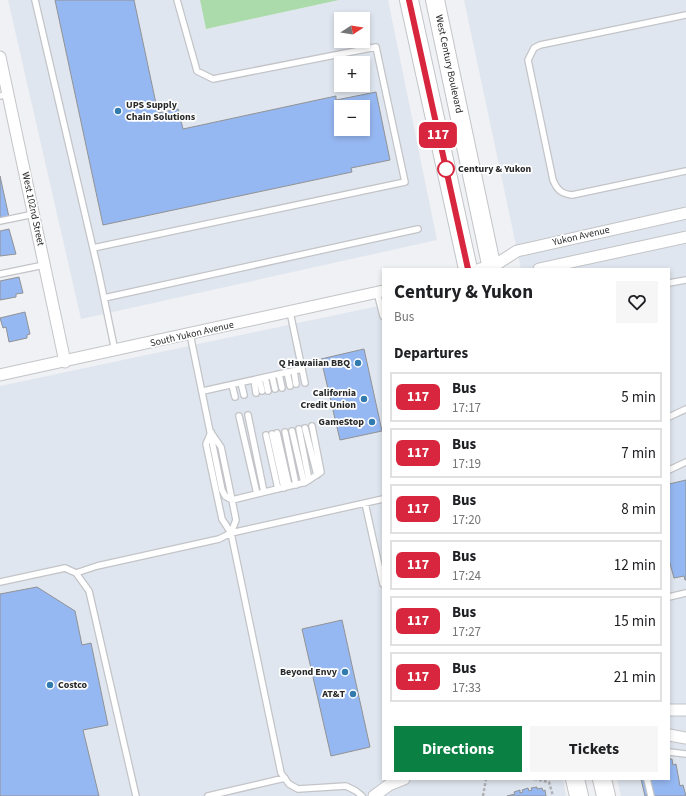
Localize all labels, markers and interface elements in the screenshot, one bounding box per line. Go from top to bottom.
north arrow [334,12,370,48]
map controls [334,12,370,136]
street label: West Century Boulevard [432,13,466,115]
button: + [334,56,370,92]
place label: UPS Supply Chain Solutions [126,98,196,124]
button: − [334,100,370,136]
marker: UPS Supply Chain Solutions [113,106,123,116]
line badge: 117 [415,122,461,148]
text: 117 [427,125,449,145]
marker: Century & Yukon [437,160,455,178]
place label: Century & Yukon [458,162,531,176]
street label: West 102nd Street [18,171,48,248]
street label: Yukon Avenue [550,223,611,250]
text: Century & Yukon [394,279,533,306]
button: heart [616,281,658,323]
text: Bus [394,308,414,326]
street label: South Yukon Avenue [149,318,235,350]
text: Departures [394,343,468,364]
place label: Q Hawaiian BBQ [279,356,350,370]
marker: Q Hawaiian BBQ [353,358,363,368]
text: Bus [452,378,476,399]
place label: California Credit Union [300,386,356,412]
text: 117 [407,387,429,407]
text: 5 min [621,387,656,408]
marker: California Credit Union [359,394,369,404]
text: 17:17 [452,399,481,417]
place label: GameStop [319,415,364,429]
marker: GameStop [367,417,377,427]
text: Bus [452,434,476,455]
text: 117 [407,443,429,463]
text: 7 min [621,443,656,464]
text: 17:19 [452,455,481,473]
text: Bus [452,490,476,511]
text: 117 [407,499,429,519]
text: 8 min [621,499,656,520]
text: 17:20 [452,511,481,529]
text: Bus [452,546,476,567]
text: 117 [407,555,429,575]
text: 12 min [614,555,656,576]
text: 17:24 [452,567,481,585]
text: Bus [452,602,476,623]
text: 117 [407,611,429,631]
text: 15 min [614,611,656,632]
text: 17:27 [452,623,481,641]
text: Bus [452,658,476,679]
place label: Beyond Envy [280,665,338,679]
marker: Beyond Envy [340,667,350,677]
text: 117 [407,667,429,687]
text: 21 min [614,667,656,688]
place label: Costco [58,678,88,692]
text: 17:33 [452,679,481,697]
marker: Costco [45,680,55,690]
place label: AT&T [321,687,345,701]
marker: AT&T [348,689,358,699]
button: Directions [394,726,522,772]
button: Tickets [530,726,658,772]

